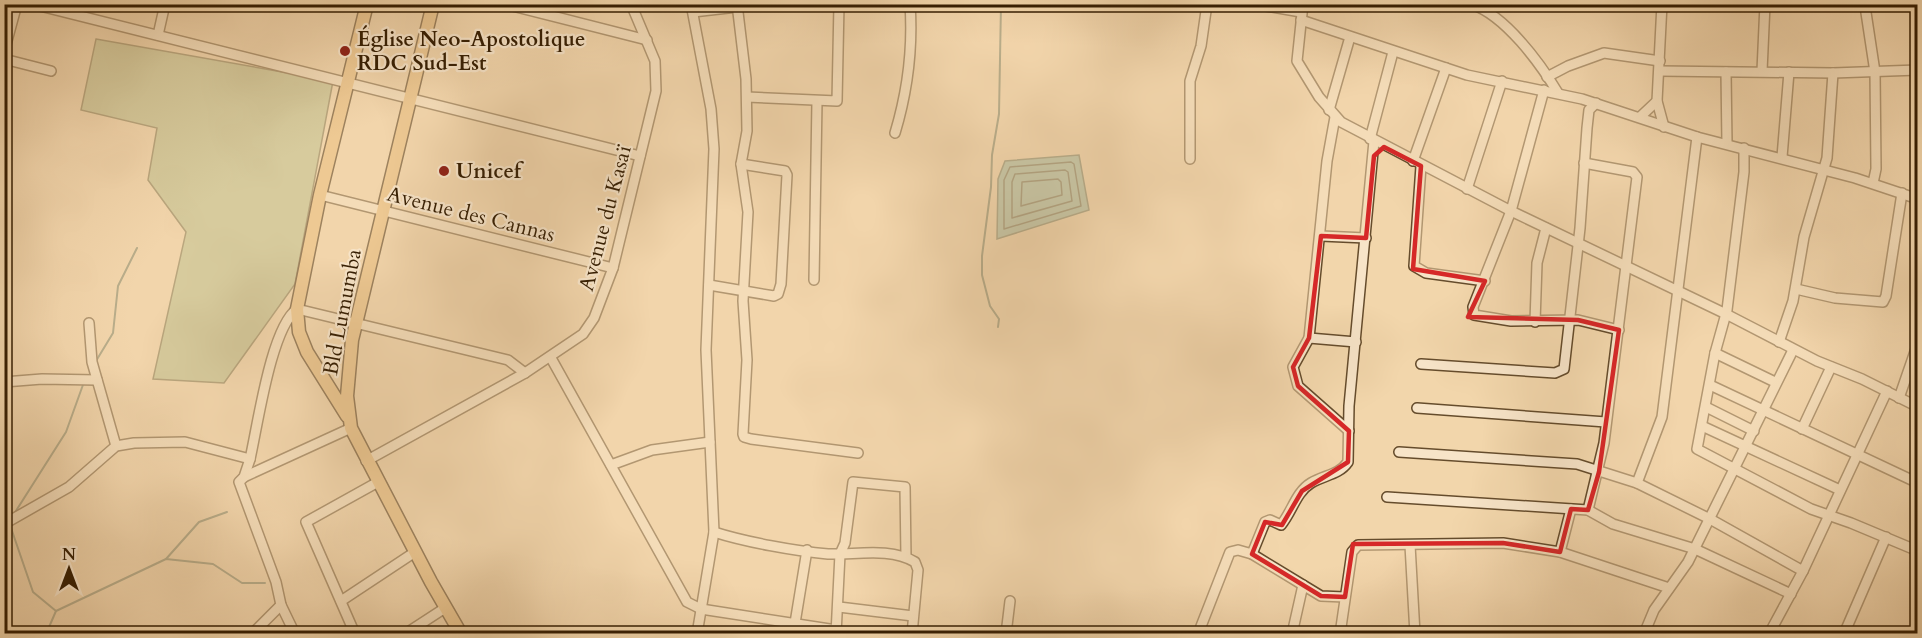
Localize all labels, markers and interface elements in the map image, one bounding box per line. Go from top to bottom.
place label: Église Neo-Apostolique RDC Sud-Est [357,25,585,78]
marker: Église Neo-Apostolique RDC Sud-Est [338,44,352,58]
street label: Avenue du Kasaï [572,141,639,294]
place label: Unicef [456,157,525,186]
marker: Unicef [437,164,451,178]
street label: Avenue des Cannas [384,180,558,249]
street label: Bld Lumumba [316,246,369,378]
north arrow [39,539,99,599]
text: N [62,544,76,566]

